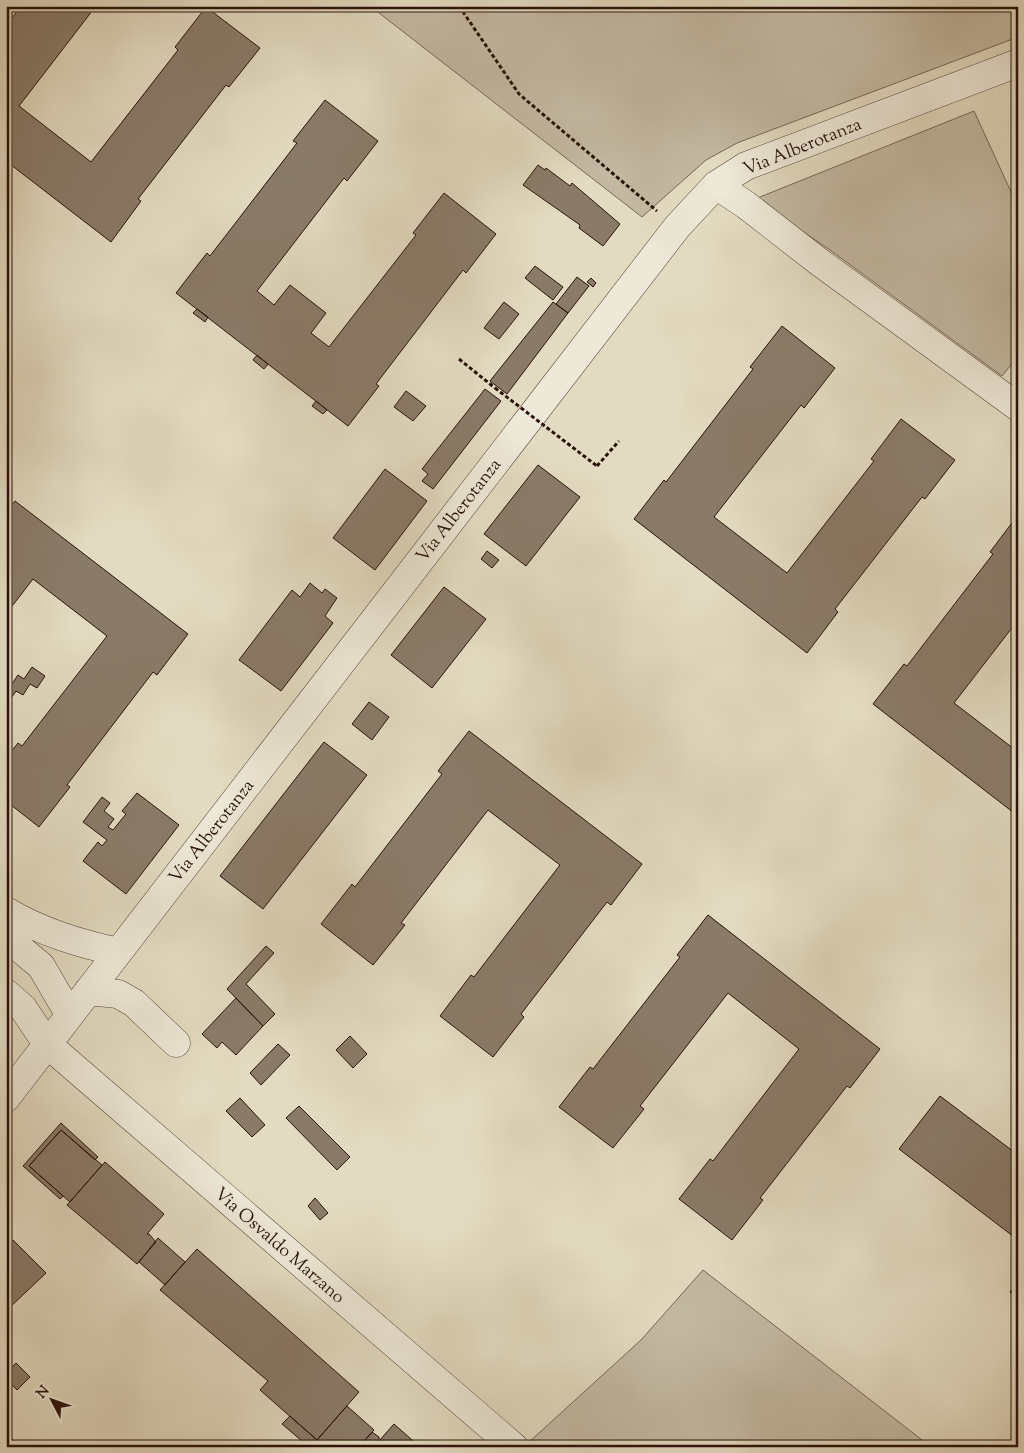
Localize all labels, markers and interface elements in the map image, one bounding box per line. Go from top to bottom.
street label: Via Alberotanza [740,112,866,183]
street label: Via Alberotanza [411,454,508,569]
street label: Via Alberotanza [164,775,261,890]
street label: Via Osvaldo Marzano [207,1182,350,1311]
north arrow [28,1376,78,1426]
text: N [32,1382,55,1404]

